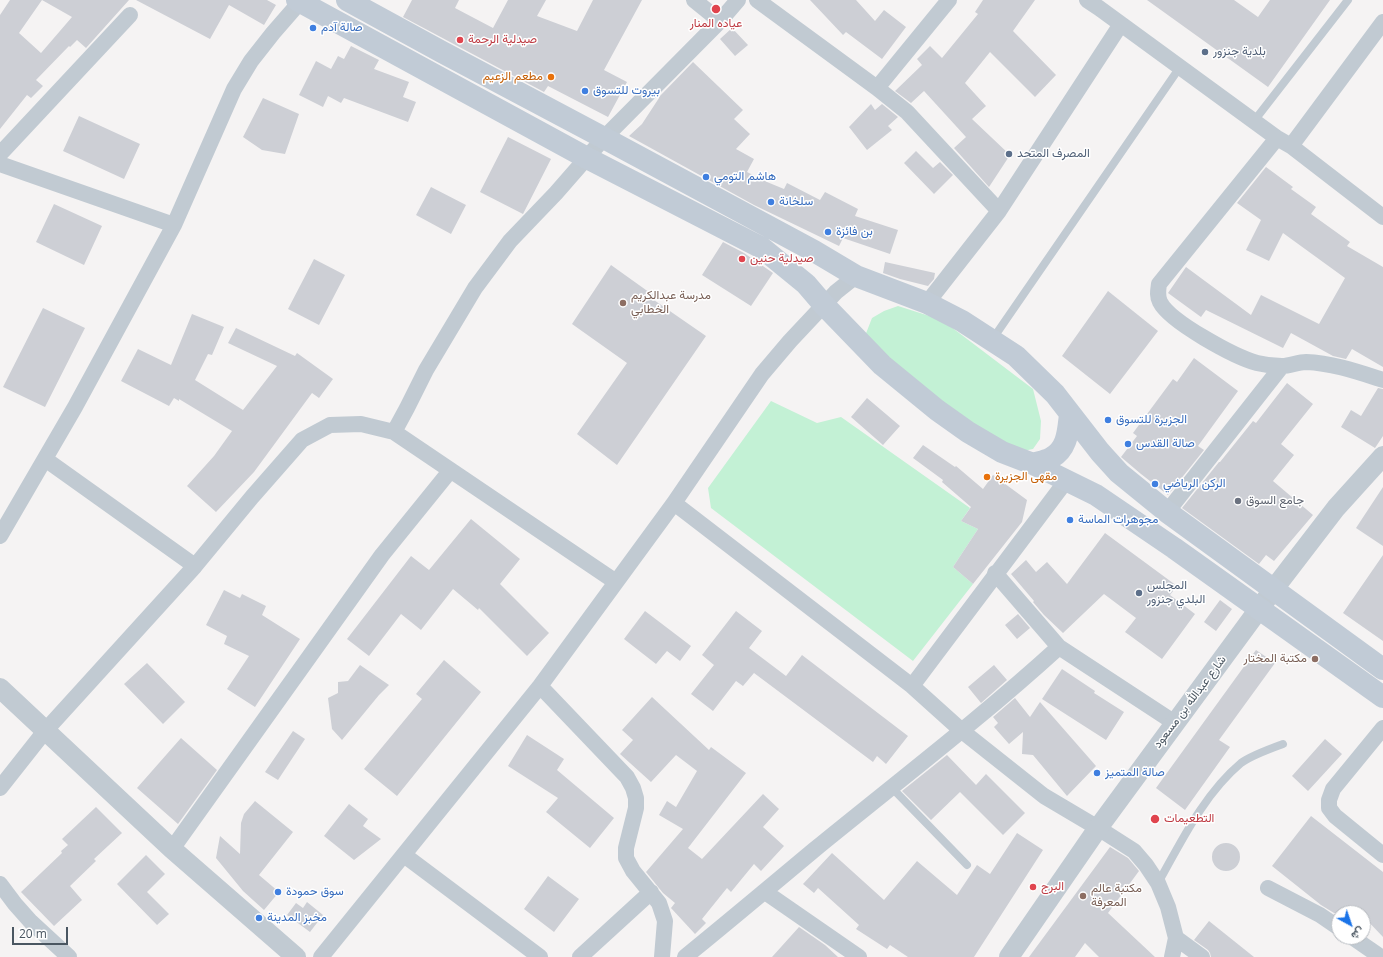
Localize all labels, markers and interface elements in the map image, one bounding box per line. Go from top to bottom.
marker: عياده المنار [710,3,722,15]
place label: عياده المنار [690,17,742,31]
place label: صالة آدم [321,21,363,35]
marker: صالة آدم [308,23,318,33]
place label: صيدلية الرحمة [468,33,537,47]
marker: صيدلية الرحمة [455,35,465,45]
place label: بلدية جنزور [1213,45,1266,59]
marker: بلدية جنزور [1200,47,1210,57]
place label: مطعم الزعيم [483,70,543,84]
marker: مطعم الزعيم [546,72,556,82]
place label: بيروت للتسوق [593,84,660,98]
marker: بيروت للتسوق [580,86,590,96]
place label: المصرف المتحد [1017,147,1090,161]
marker: المصرف المتحد [1004,149,1014,159]
place label: هاشم التومي [714,170,776,184]
marker: هاشم التومي [701,172,711,182]
place label: سلخانة [779,195,813,209]
marker: سلخانة [766,197,776,207]
place label: بن فائزة [836,225,873,239]
marker: بن فائزة [823,227,833,237]
place label: صيدلية حنين [750,252,813,266]
marker: صيدلية حنين [737,254,747,264]
place label: مدرسة عبدالكريم الخطابي [631,289,711,317]
marker: مدرسة عبدالكريم الخطابي [618,298,628,308]
place label: الجزيرة للتسوق [1116,413,1187,427]
marker: الجزيرة للتسوق [1103,415,1113,425]
place label: صالة القدس [1136,437,1195,451]
marker: صالة القدس [1123,439,1133,449]
place label: مقهى الجزيرة [995,470,1057,484]
marker: مقهى الجزيرة [982,472,992,482]
place label: الركن الرياضي [1163,477,1225,491]
marker: الركن الرياضي [1150,479,1160,489]
place label: جامع السوق [1246,494,1304,508]
marker: جامع السوق [1233,496,1243,506]
place label: مجوهرات الماسة [1078,513,1158,527]
marker: مجوهرات الماسة [1065,515,1075,525]
place label: المجلس البلدي جنزور [1147,579,1205,607]
marker: المجلس البلدي جنزور [1134,588,1144,598]
place label: مكتبة المختار [1244,652,1307,666]
street label: شارع عبدالله بن مسعود [1151,653,1229,751]
marker: مكتبة المختار [1310,654,1320,664]
place label: صالة المتميز [1105,766,1165,780]
marker: صالة المتميز [1092,768,1102,778]
place label: التطعيمات [1164,812,1214,826]
marker: التطعيمات [1149,813,1161,825]
place label: البرج [1041,880,1064,894]
marker: البرج [1028,882,1038,892]
place label: مكتبة عالم المعرفة [1091,882,1142,910]
place label: سوق حمودة [286,885,344,899]
marker: سوق حمودة [273,887,283,897]
marker: مكتبة عالم المعرفة [1078,891,1088,901]
north arrow [1331,905,1371,945]
place label: مخبز المدينة [267,911,327,925]
marker: مخبز المدينة [254,913,264,923]
scale bar [14,919,70,945]
text: ش [1349,924,1368,944]
text: 20 m [19,925,47,942]

